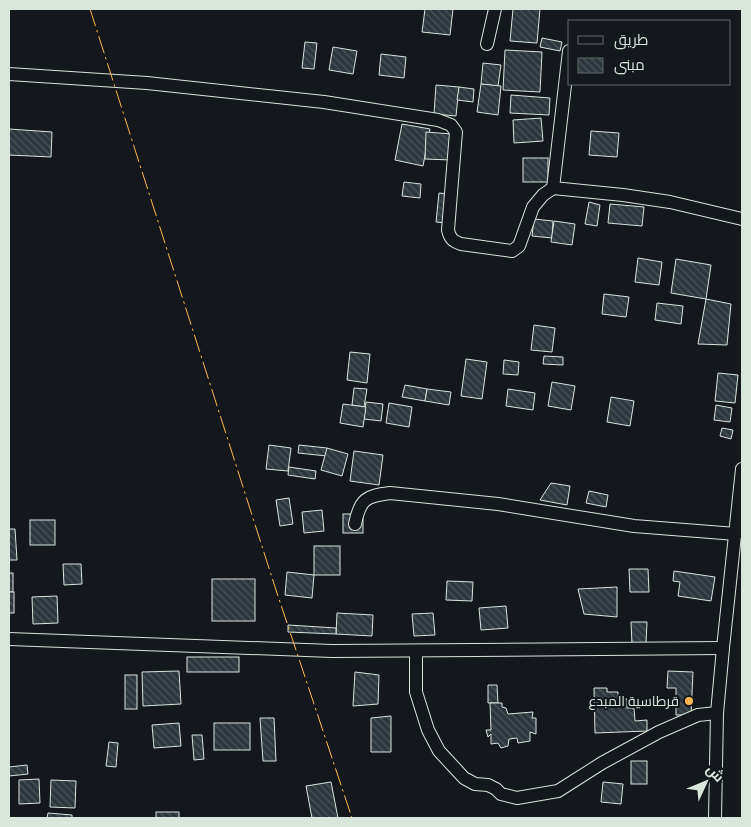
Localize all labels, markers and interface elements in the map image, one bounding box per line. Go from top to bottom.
legend [568,20,731,85]
text: طريق [614,30,648,50]
text: مبنى [614,55,645,75]
place label: قرطاسية المبدع [589,692,679,710]
marker: قرطاسية المبدع [683,695,695,707]
north arrow [681,757,731,807]
text: ش [703,760,728,786]

